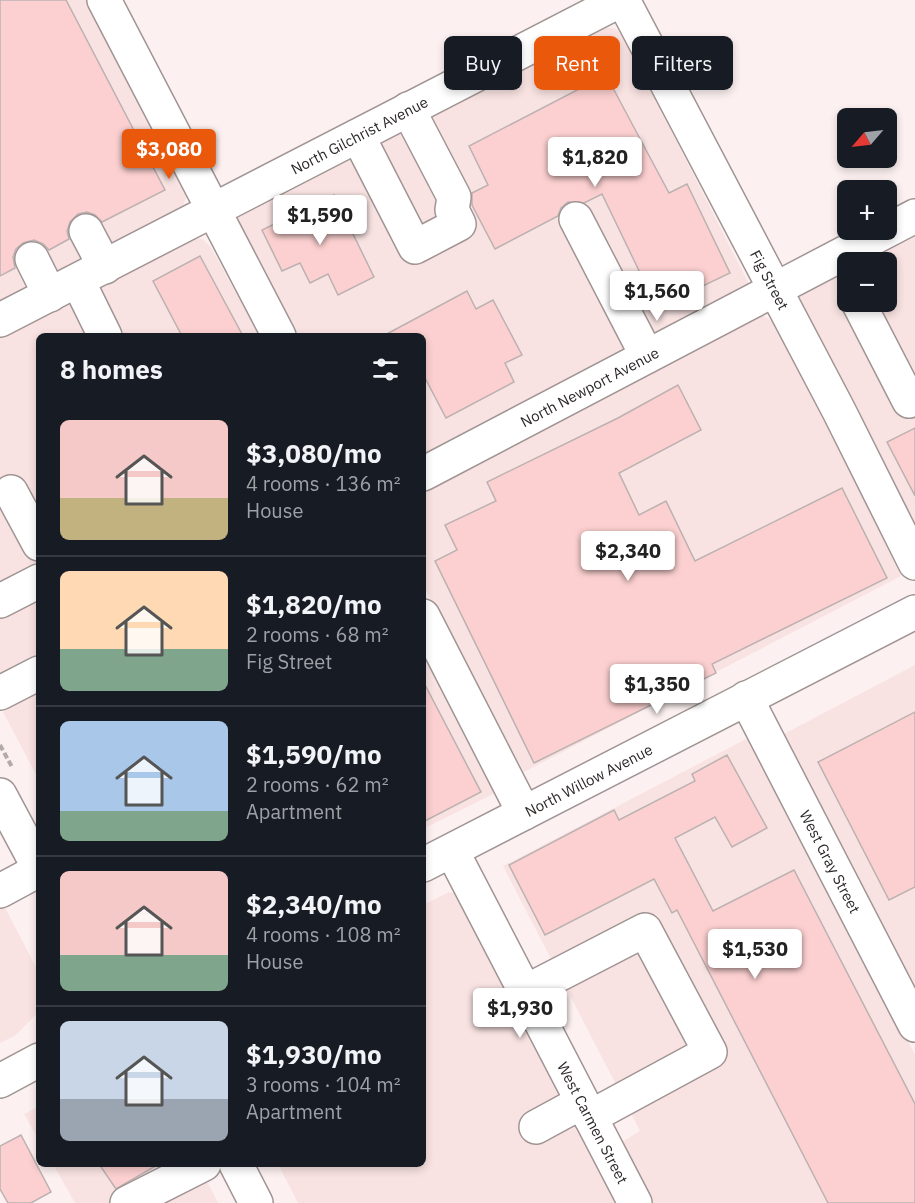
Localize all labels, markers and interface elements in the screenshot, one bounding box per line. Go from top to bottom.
chip: Buy [444,36,522,90]
chip: Rent [534,36,620,90]
chip: Filters [632,36,733,90]
street label: North Gilchrist Avenue [287,92,431,178]
north arrow [837,108,897,168]
map controls [837,108,897,312]
pin: $3,080 [120,129,218,180]
text: $3,080 [136,135,202,162]
pin: $1,820 [546,137,644,188]
text: $1,820 [562,143,628,170]
button: + [837,180,897,240]
pin: $1,590 [271,195,369,246]
text: $1,590 [287,201,353,228]
street label: Fig Street [747,247,793,313]
button: − [837,252,897,312]
pin: $1,560 [608,271,706,322]
text: $1,560 [624,277,690,304]
street label: North Newport Avenue [517,343,662,431]
text: 8 homes [60,352,163,386]
icon: filters [369,353,402,386]
text: $3,080/mo [246,436,382,470]
icon: home [108,444,180,516]
text: 4 rooms · 136 m² [246,470,401,497]
text: House [246,497,303,524]
pin: $2,340 [579,531,677,582]
text: $2,340 [595,537,661,564]
text: $1,820/mo [246,587,382,621]
icon: home [108,595,180,667]
text: 2 rooms · 68 m² [246,621,389,648]
text: Fig Street [246,648,332,675]
pin: $1,350 [608,664,706,715]
text: $1,350 [624,670,690,697]
text: $1,590/mo [246,737,382,771]
street label: North Willow Avenue [521,739,655,821]
icon: home [108,745,180,817]
text: 2 rooms · 62 m² [246,771,389,798]
text: Apartment [246,798,342,825]
street label: West Gray Street [796,807,865,916]
text: $2,340/mo [246,887,382,921]
icon: home [108,895,180,967]
text: 4 rooms · 108 m² [246,921,401,948]
pin: $1,530 [706,929,804,980]
text: $1,530 [722,935,788,962]
text: House [246,948,303,975]
pin: $1,930 [471,988,569,1039]
text: $1,930 [487,994,553,1021]
text: $1,930/mo [246,1037,382,1071]
icon: home [108,1045,180,1117]
street label: West Carmen Street [554,1058,633,1187]
text: 3 rooms · 104 m² [246,1071,401,1098]
text: Apartment [246,1098,342,1125]

